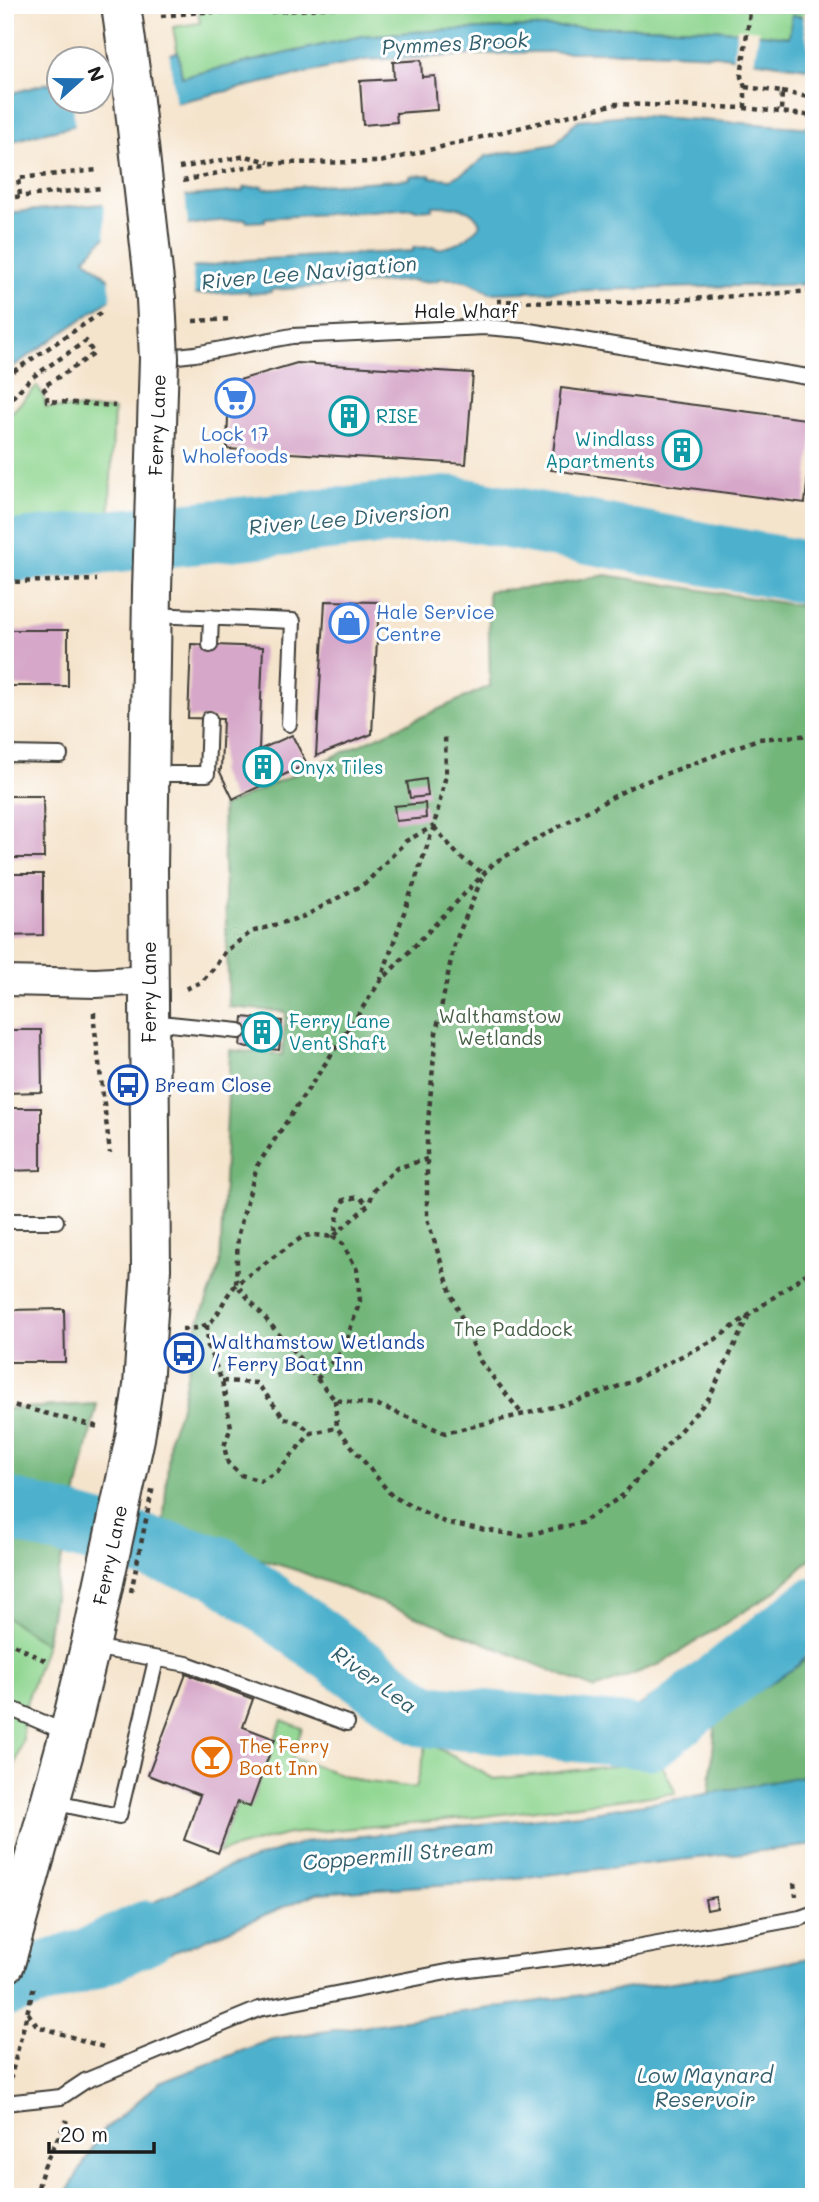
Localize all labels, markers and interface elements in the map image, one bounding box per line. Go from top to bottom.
water label: Pymmes Brook [381,25,530,60]
north arrow [46,46,116,116]
text: N [82,63,111,85]
water label: River Lee Navigation [200,249,418,294]
street label: Hale Wharf [414,298,519,323]
street label: Ferry Lane [142,374,171,476]
supermarket icon: Lock 17 Wholefoods [214,377,256,419]
building icon: RISE [328,395,370,437]
place label: RISE [376,403,418,428]
place label: Lock 17 Wholefoods [182,421,288,468]
place label: Windlass Apartments [545,426,655,473]
building icon: Windlass Apartments [661,429,703,471]
water label: River Lee Diversion [247,495,450,540]
place label: Hale Service Centre [376,599,495,646]
shop icon: Hale Service Centre [328,602,370,644]
building icon: Onyx Tiles [242,746,284,788]
place label: Onyx Tiles [290,754,383,779]
street label: Ferry Lane [136,941,161,1043]
park label: Walthamstow Wetlands [439,1003,561,1050]
place label: Ferry Lane Vent Shaft [289,1008,391,1055]
building icon: Ferry Lane Vent Shaft [241,1011,283,1053]
bus stop icon: Bream Close [107,1064,149,1106]
place label: Bream Close [155,1072,272,1097]
park label: The Paddock [453,1316,573,1341]
place label: Walthamstow Wetlands / Ferry Boat Inn [211,1329,425,1376]
bus stop icon: Walthamstow Wetlands / Ferry Boat Inn [163,1332,205,1374]
street label: Ferry Lane [87,1503,132,1607]
water label: River Lea [327,1639,423,1719]
place label: The Ferry Boat Inn [239,1733,330,1780]
bar icon: The Ferry Boat Inn [191,1736,233,1778]
water label: Coppermill Stream [301,1832,495,1875]
water label: Low Maynard Reservoir [637,2061,775,2112]
scale bar [49,2111,154,2155]
text: 20 m [60,2120,108,2147]

